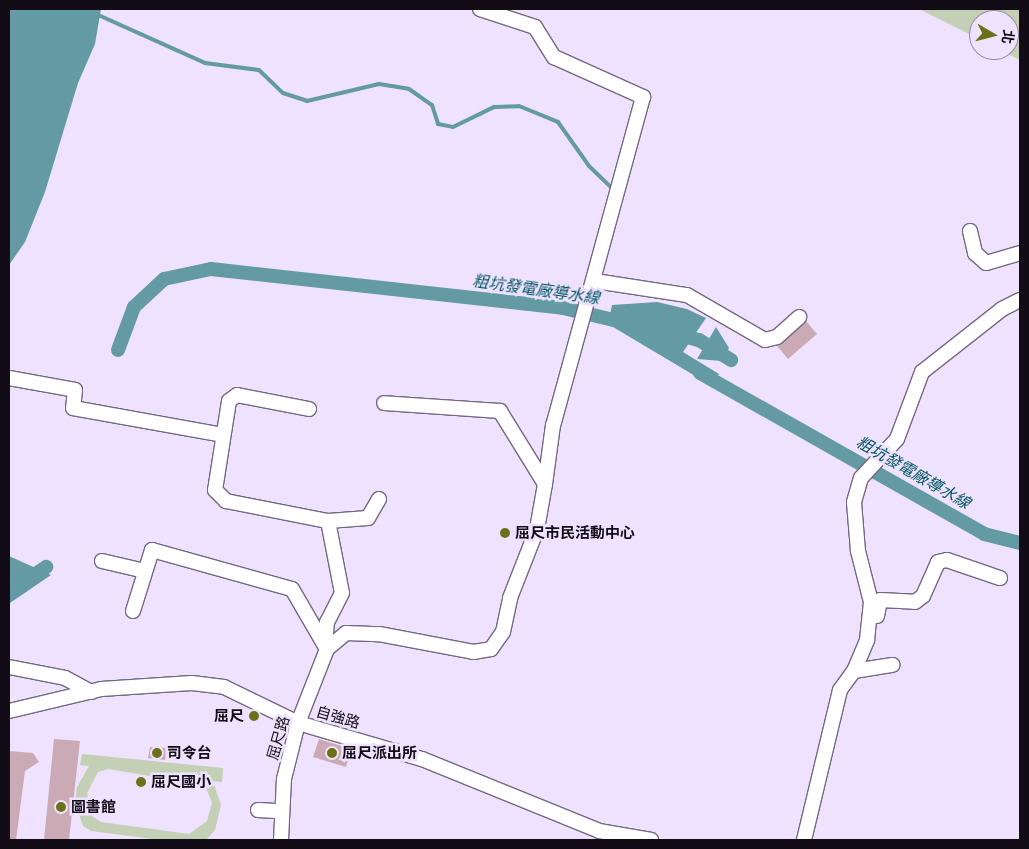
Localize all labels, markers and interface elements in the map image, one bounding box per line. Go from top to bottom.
north arrow [969,10,1019,60]
text: 北 [998,29,1018,45]
water label: 粗坑發電廠導水線 [471,272,601,308]
water label: 粗坑發電廠導水線 [853,433,973,513]
place label: 屈尺市民活動中心 [515,524,635,542]
marker: 屈尺市民活動中心 [499,527,511,539]
street label: 自強路 [314,702,362,732]
place label: 屈尺 [214,707,244,725]
marker: 屈尺 [248,710,260,722]
street label: 屈尺路 [263,714,293,762]
place label: 司令台 [167,744,212,762]
place label: 屈尺派出所 [342,744,417,762]
marker: 司令台 [151,747,163,759]
marker: 屈尺派出所 [326,747,338,759]
place label: 屈尺國小 [151,773,211,791]
marker: 屈尺國小 [135,776,147,788]
place label: 圖書館 [71,798,116,816]
marker: 圖書館 [55,801,67,813]

